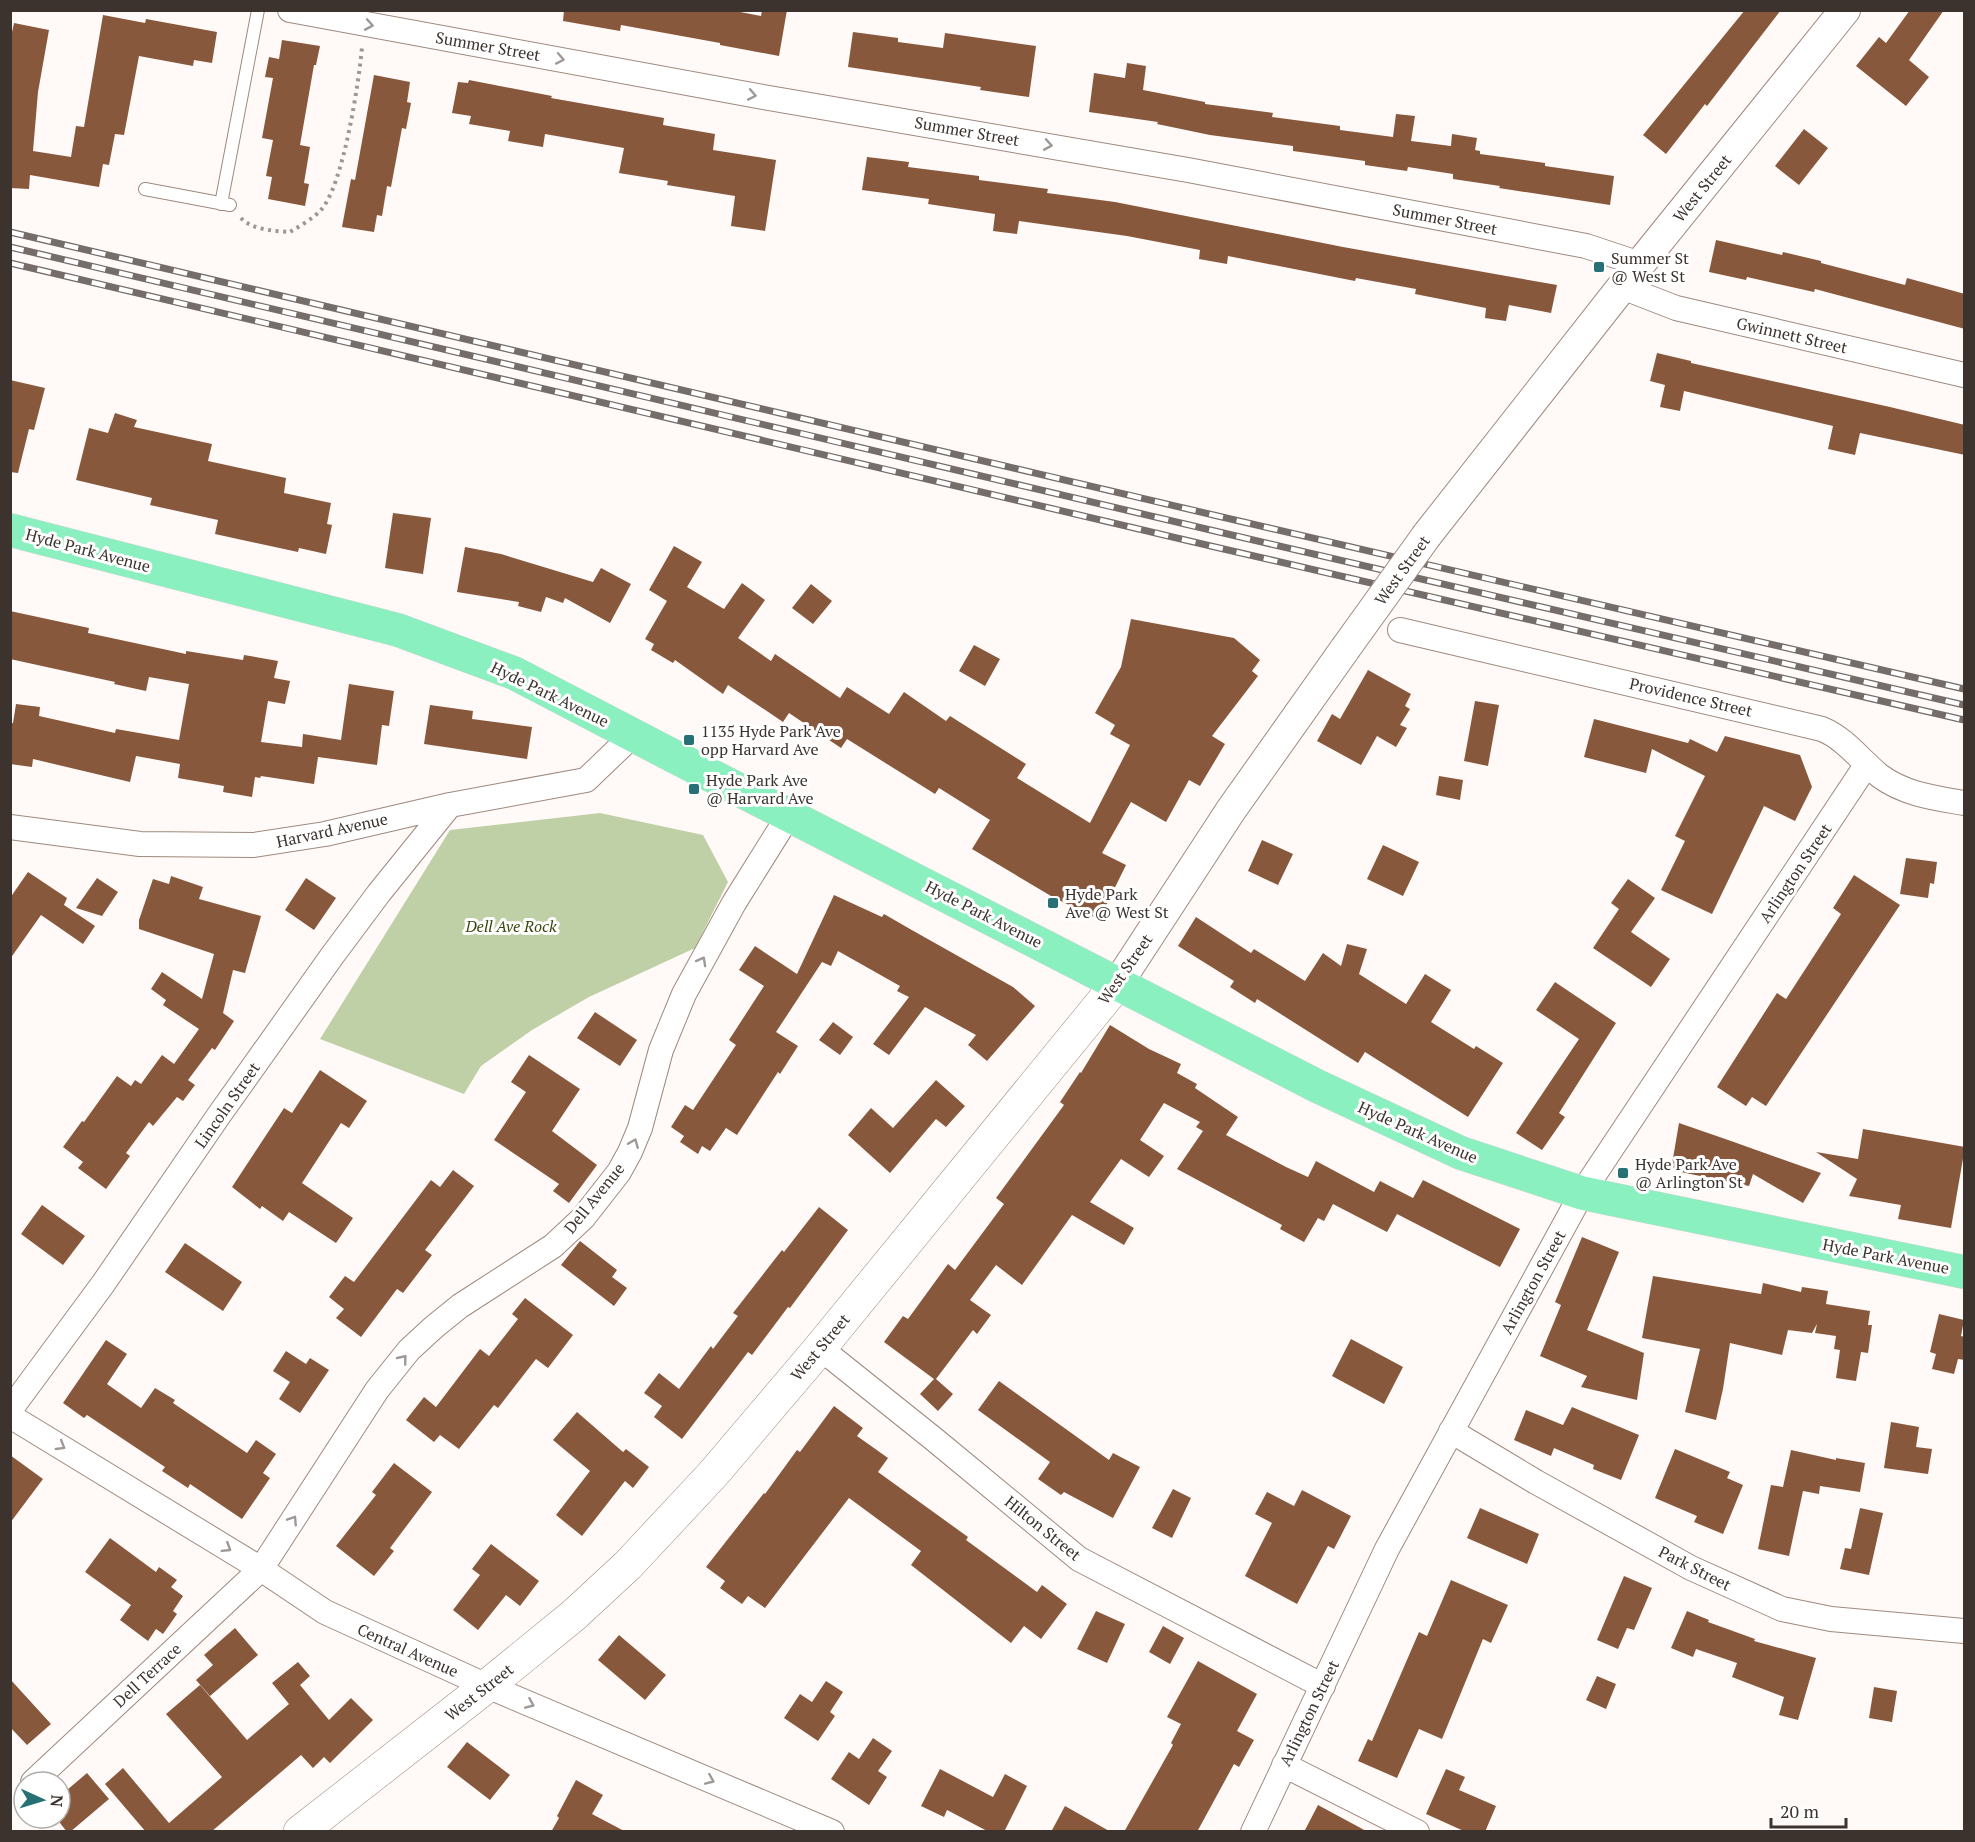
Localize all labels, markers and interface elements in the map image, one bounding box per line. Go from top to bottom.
one-way arrow [363,18,373,31]
street label: Summer Street [434,26,542,66]
one-way arrow [555,52,565,65]
one-way arrow [747,88,757,101]
street label: Summer Street [913,111,1021,151]
one-way arrow [1043,138,1053,151]
street label: West Street [1668,149,1736,227]
street label: Summer Street [1391,198,1499,240]
place label: Summer St @ West St [1611,247,1689,287]
marker: Summer St @ West St [1592,260,1606,274]
street label: Gwinnett Street [1734,312,1850,358]
street label: Hyde Park Avenue [23,523,153,577]
street label: West Street [1369,531,1435,609]
street label: Hyde Park Avenue [487,656,613,732]
street label: Providence Street [1627,672,1755,722]
place label: 1135 Hyde Park Ave opp Harvard Ave [701,720,841,760]
marker: 1135 Hyde Park Ave opp Harvard Ave [682,733,696,747]
place label: Hyde Park Ave @ Harvard Ave [706,769,814,809]
marker: Hyde Park Ave @ Harvard Ave [687,782,701,796]
street label: Harvard Avenue [274,807,390,853]
street label: Arlington Street [1754,819,1836,927]
street label: Hyde Park Avenue [922,875,1046,953]
place label: Hyde Park Ave @ West St [1065,883,1169,923]
marker: Hyde Park Ave @ West St [1046,896,1060,910]
park label: Dell Ave Rock [464,915,557,937]
street label: West Street [1093,929,1157,1009]
one-way arrow [695,957,706,967]
street label: Lincoln Street [189,1058,265,1152]
street label: Hyde Park Avenue [1355,1096,1481,1168]
one-way arrow [627,1138,639,1149]
place label: Hyde Park Ave @ Arlington St [1635,1153,1743,1193]
street label: Dell Avenue [559,1158,629,1238]
marker: Hyde Park Ave @ Arlington St [1616,1166,1630,1180]
street label: Arlington Street [1495,1226,1571,1338]
street label: Hyde Park Avenue [1821,1233,1951,1279]
street label: West Street [785,1309,855,1385]
one-way arrow [395,1354,406,1365]
one-way arrow [55,1439,65,1450]
street label: Hilton Street [1000,1490,1086,1566]
one-way arrow [286,1515,297,1526]
one-way arrow [221,1540,231,1552]
street label: Park Street [1655,1540,1735,1596]
street label: Central Avenue [354,1618,462,1682]
street label: Dell Terrace [108,1638,186,1712]
street label: Arlington Street [1274,1656,1344,1770]
street label: West Street [440,1658,518,1726]
one-way arrow [524,1697,535,1709]
north arrow [12,1770,72,1830]
one-way arrow [703,1773,714,1785]
scale bar [1771,1791,1846,1829]
text: N [46,1794,68,1808]
text: 20 m [1780,1799,1820,1823]

